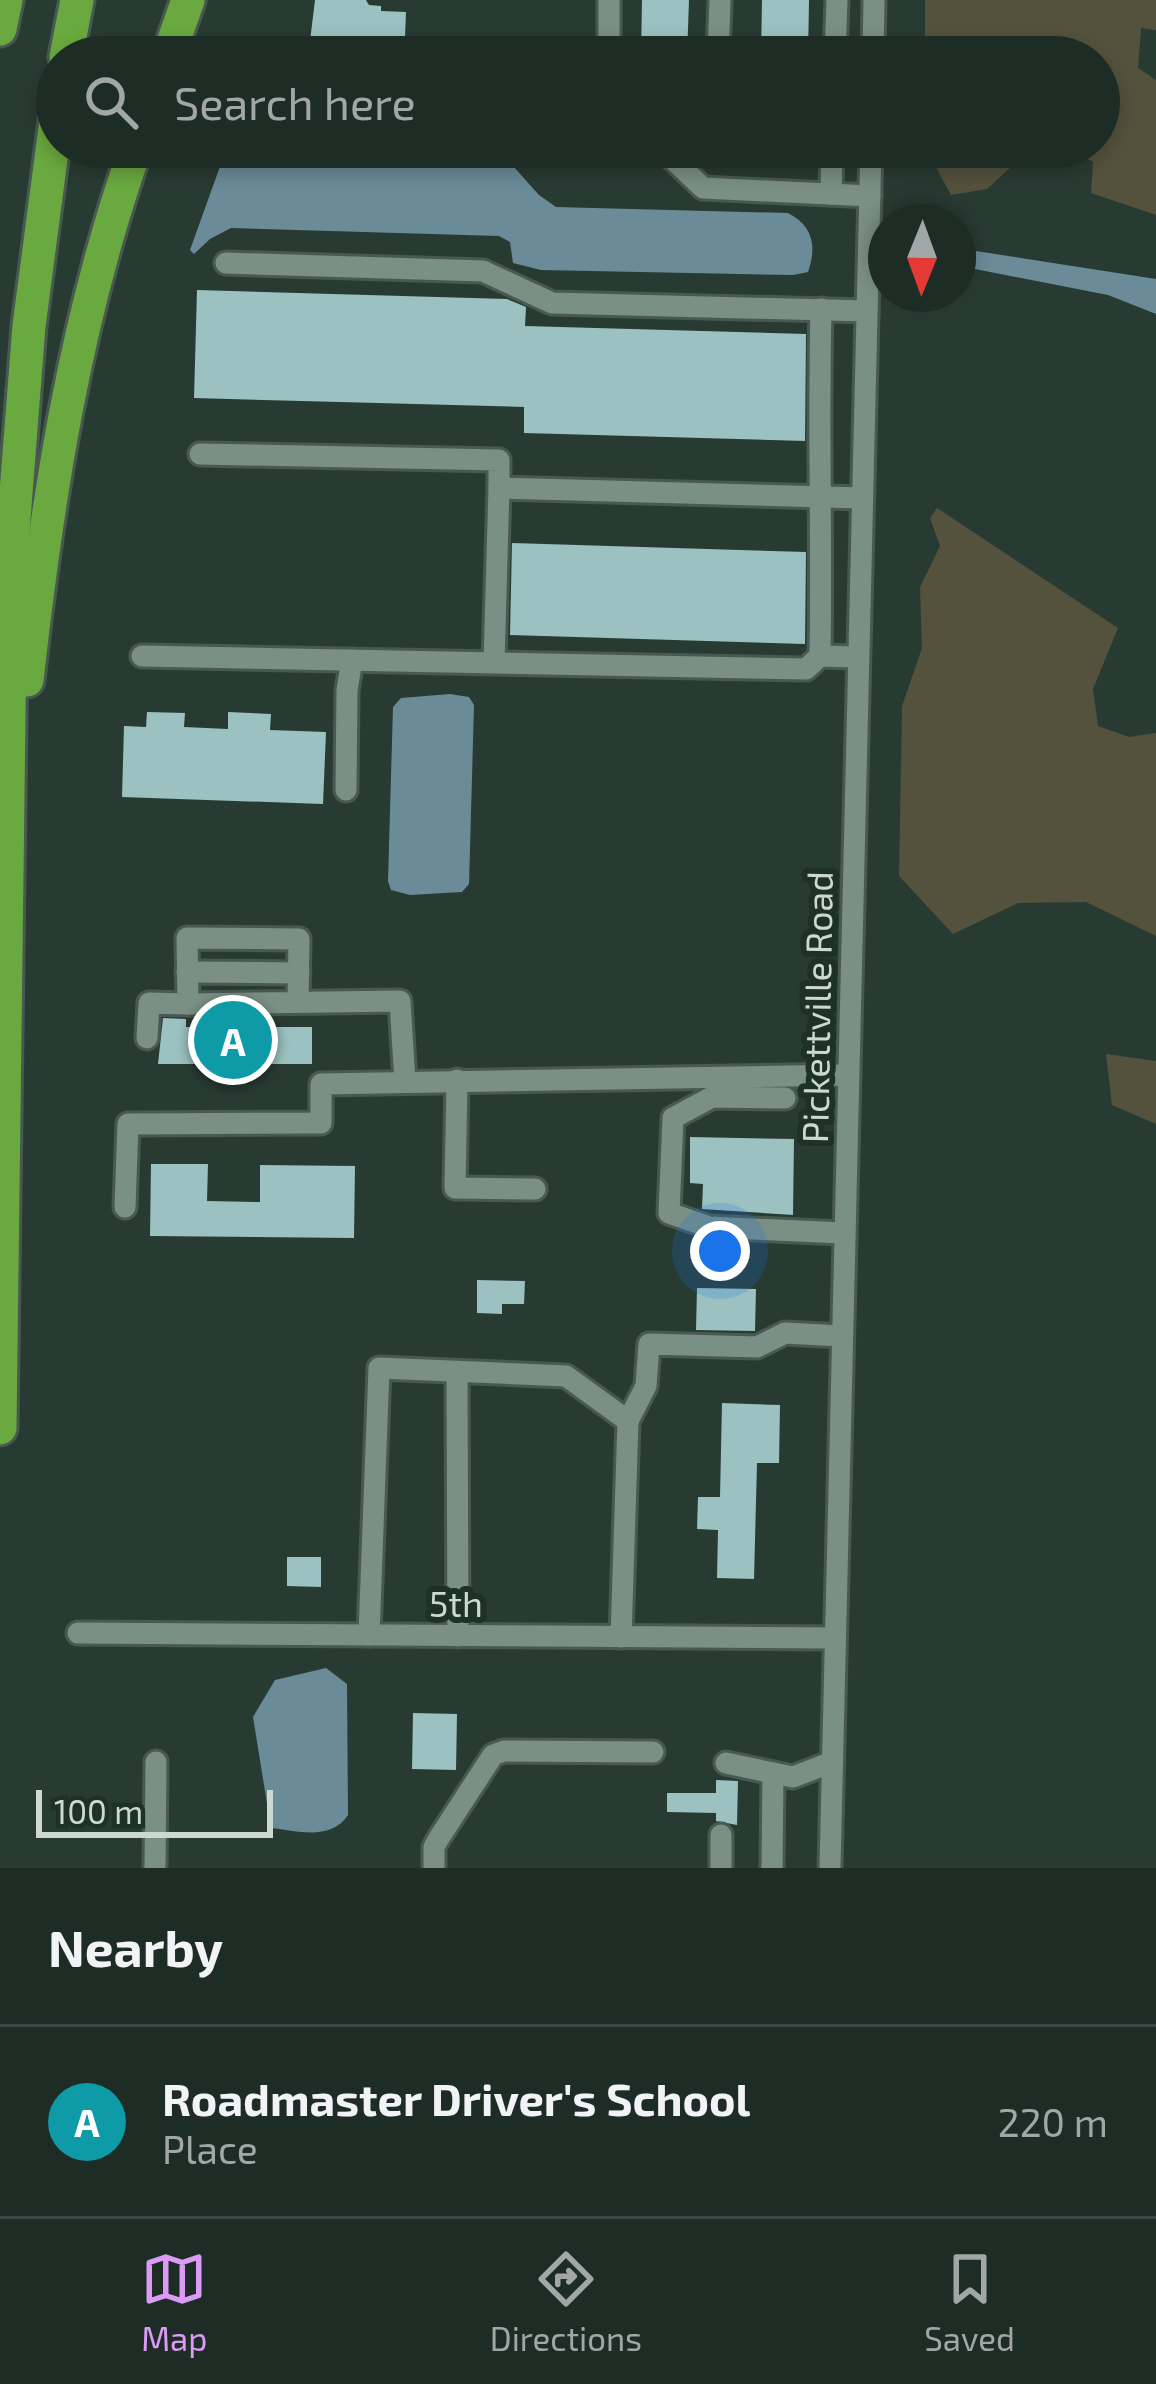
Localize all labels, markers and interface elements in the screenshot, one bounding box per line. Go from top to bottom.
search box [36,36,1120,168]
icon: search [78,69,144,135]
text: Search here [174,75,416,129]
north arrow [868,204,976,312]
street label: Pickettville Road [792,871,840,1143]
pin: A [194,995,272,1085]
your location [690,1221,750,1281]
street label: 5th [429,1581,483,1624]
scale bar [36,1784,273,1837]
text: 100 m [54,1791,143,1831]
text: Nearby [48,1916,223,1977]
text: Roadmaster Driver's School [162,2071,750,2125]
text: A [74,2098,100,2145]
text: 220 m [998,2098,1108,2145]
text: Place [162,2125,258,2172]
tab: Map [141,2246,207,2358]
tab: Directions [490,2246,642,2358]
tab: Saved [924,2246,1015,2358]

